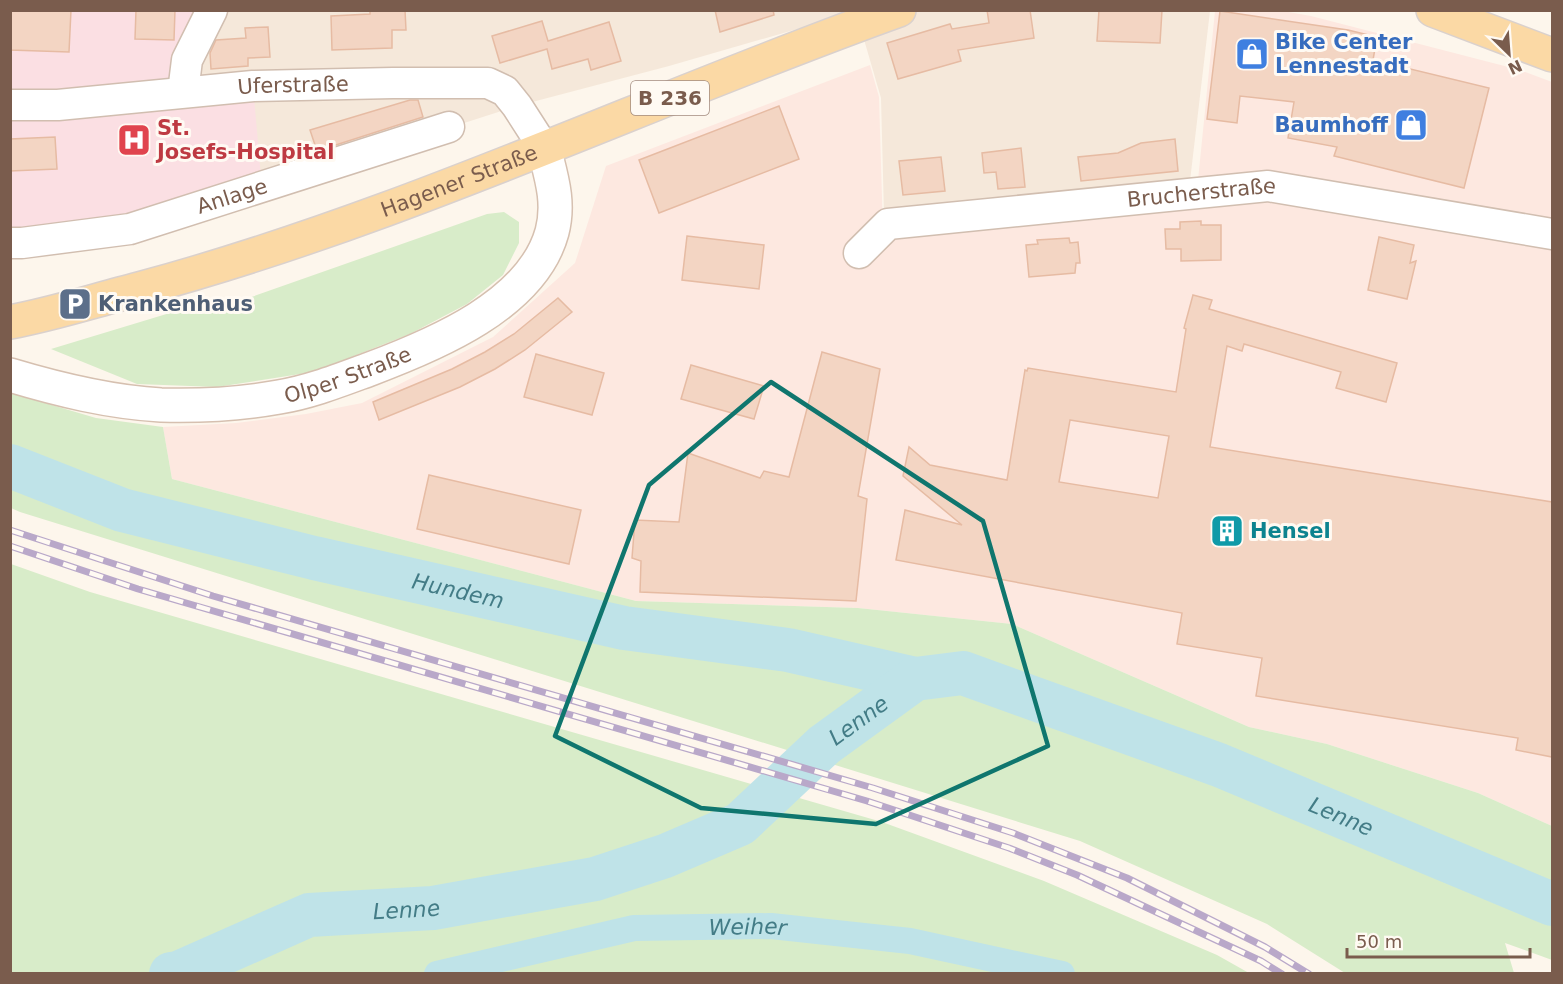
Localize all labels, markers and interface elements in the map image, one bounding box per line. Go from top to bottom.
north arrow [1479,24,1539,84]
place label: Bike Center Lennestadt [1275,30,1413,78]
shop icon: Bike Center Lennestadt [1234,36,1270,72]
text: N [1505,56,1525,79]
street label: Uferstraße [236,72,349,99]
road number: B 236 [631,81,709,115]
shop icon: Baumhoff [1393,107,1429,143]
place label: Baumhoff [1275,113,1389,137]
place label: St. Josefs-Hospital [155,116,334,164]
hospital icon: St. Josefs-Hospital [116,122,152,158]
street label: Hagener Straße [377,140,541,222]
street label: Brucherstraße [1126,173,1278,212]
street label: Anlage [194,174,270,219]
parking icon: Krankenhaus [57,286,93,322]
place label: Krankenhaus [98,292,253,316]
street label: Olper Straße [282,342,415,408]
building icon: Hensel [1209,513,1245,549]
place label: Hensel [1250,519,1331,543]
water label: Hundem [410,568,506,613]
water label: Lenne [824,690,893,750]
water label: Lenne [1305,792,1377,841]
water label: Lenne [372,894,442,924]
water label: Weiher [709,913,790,940]
scale bar [1347,921,1530,959]
text: 50 m [1356,931,1402,952]

